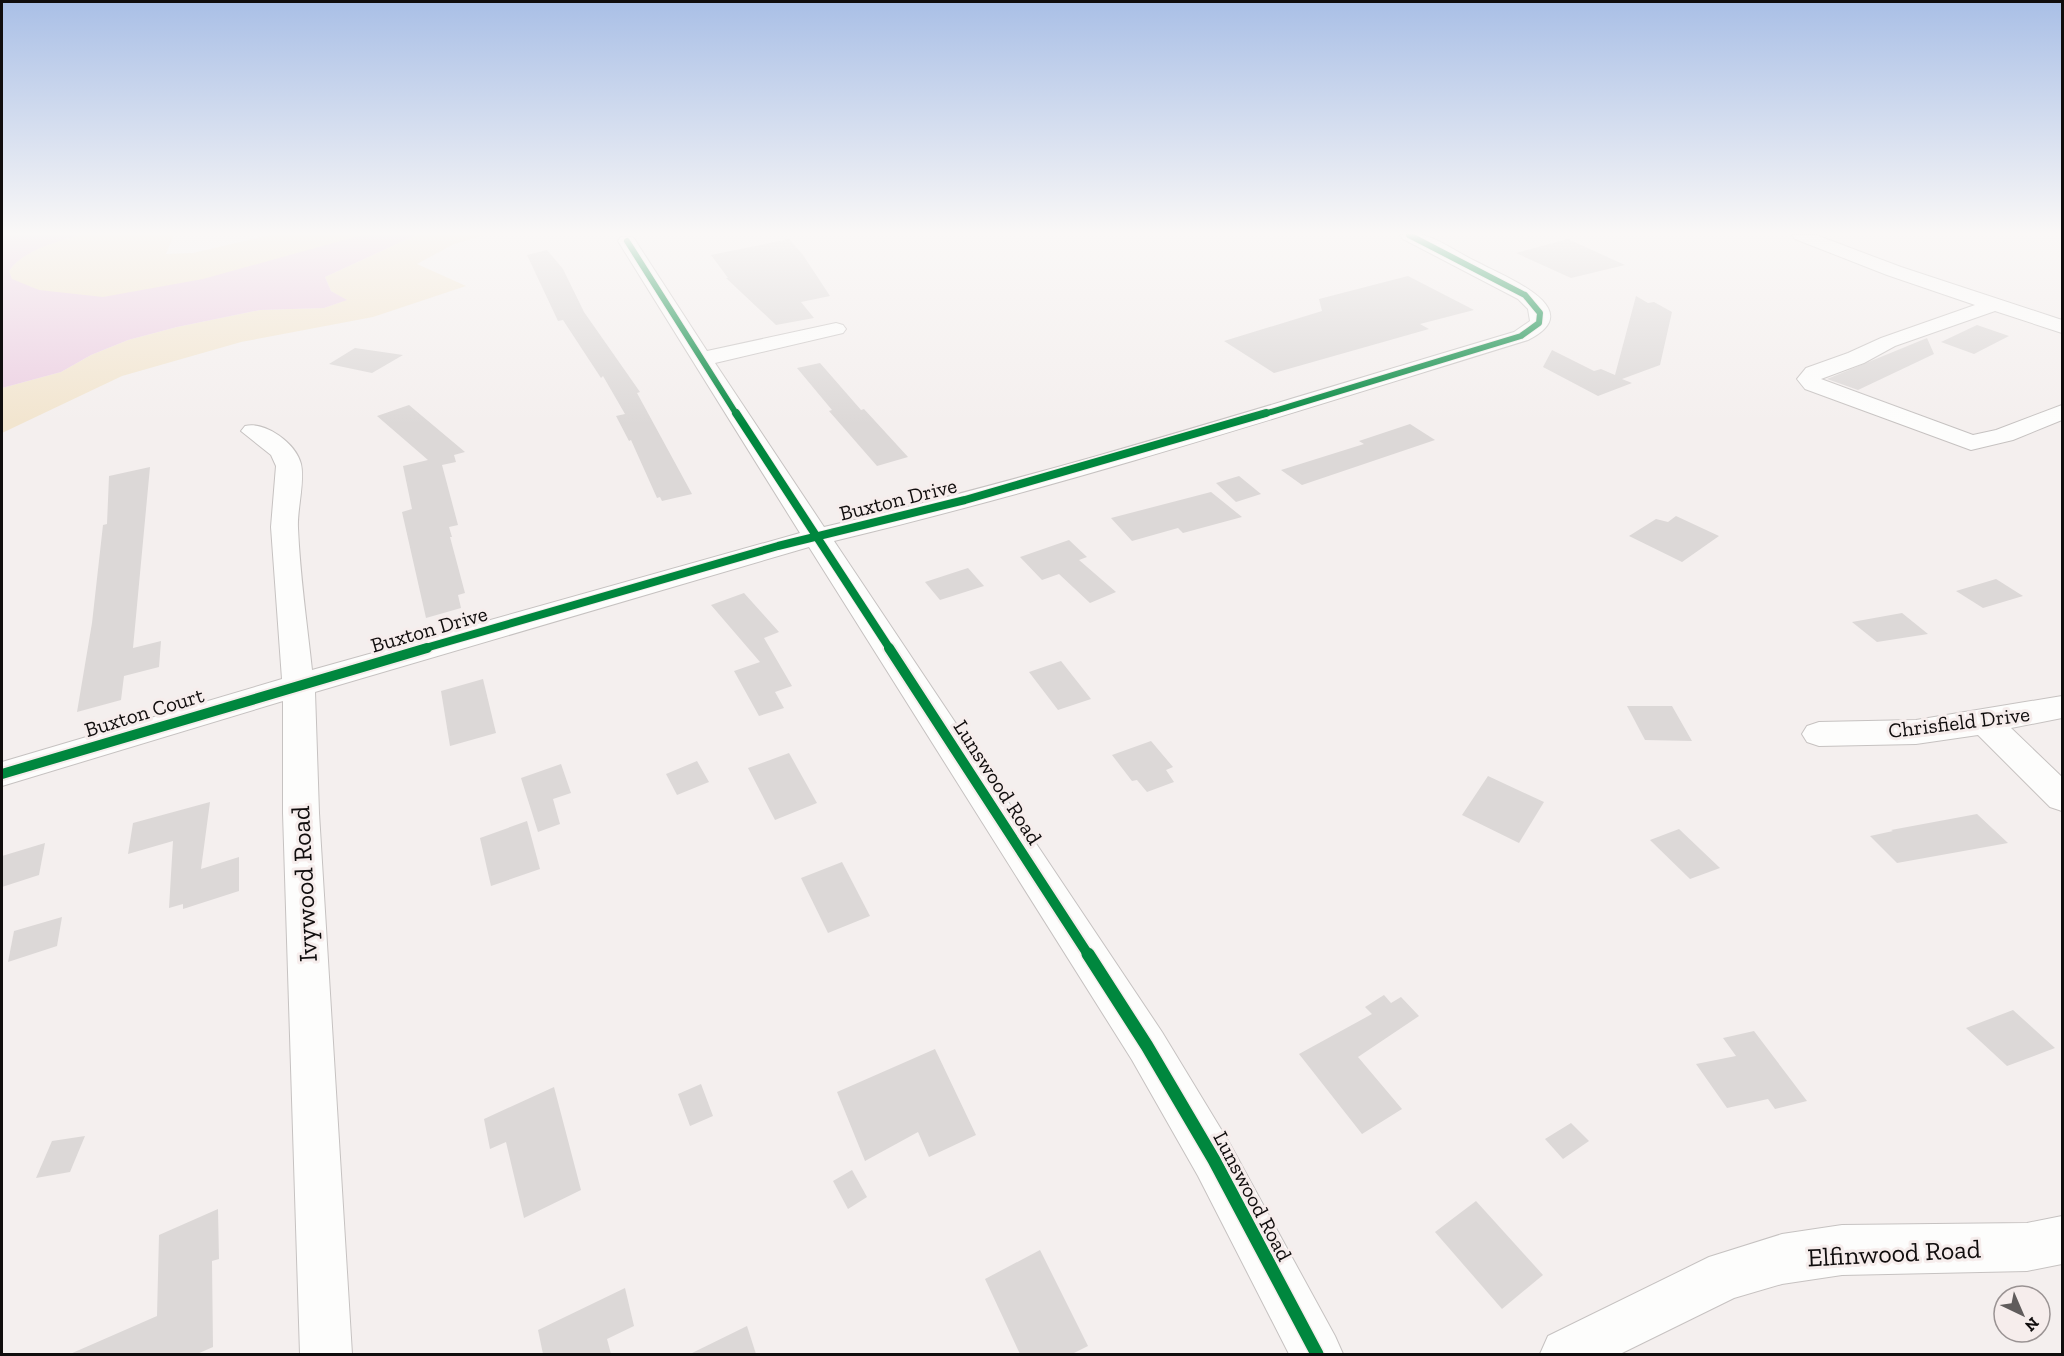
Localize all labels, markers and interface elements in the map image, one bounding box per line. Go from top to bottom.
street label: Buxton Drive [837,472,959,526]
street label: Buxton Drive [368,600,490,658]
street label: Buxton Court [81,682,207,742]
street label: Chrisfield Drive [1887,701,2031,743]
street label: Lunswood Road [949,715,1048,849]
street label: Ivywood Road [284,805,324,963]
street label: Lunswood Road [1208,1127,1298,1265]
street label: Elfinwood Road [1806,1232,1982,1274]
north arrow [1992,1284,2052,1344]
text: N [2021,1313,2043,1335]

